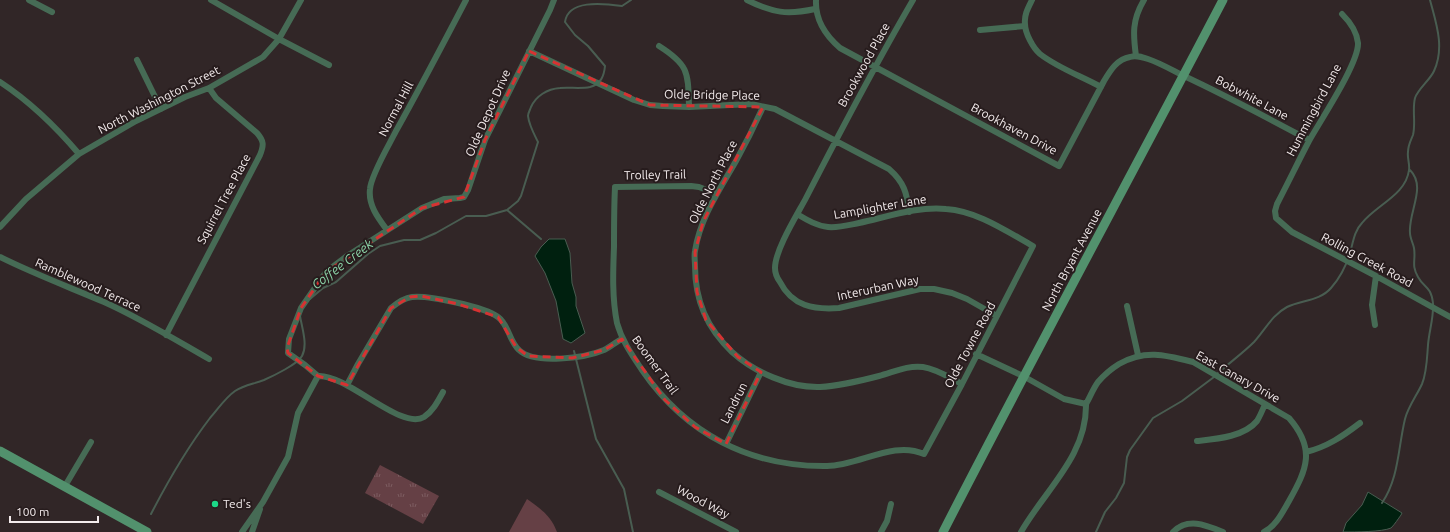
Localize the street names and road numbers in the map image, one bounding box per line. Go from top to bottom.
street label: Brookwood Place [835,20,892,109]
street label: Hummingbird Lane [1284,61,1343,158]
street label: North Washington Street [96,63,222,136]
street label: Olde Depot Drive [463,67,513,158]
street label: Bobwhite Lane [1214,73,1291,122]
street label: Normal Hill [376,79,415,138]
street label: Olde Bridge Place [664,87,760,102]
street label: Brookhaven Drive [969,100,1060,157]
street label: Olde North Place [686,138,739,226]
street label: Squirrel Tree Place [194,151,253,246]
street label: Trolley Trail [624,167,686,182]
street label: Lamplighter Lane [833,192,927,221]
street label: North Bryant Avenue [1039,207,1104,313]
street label: Rolling Creek Road [1319,230,1415,289]
street label: Ramblewood Terrace [33,255,143,314]
street label: Interurban Way [836,273,920,302]
street label: Olde Towne Road [941,300,998,390]
street label: Boomer Trail [630,333,681,396]
street label: East Canary Drive [1194,348,1282,405]
street label: Landrun [718,380,749,426]
street label: Wood Way [675,482,732,521]

